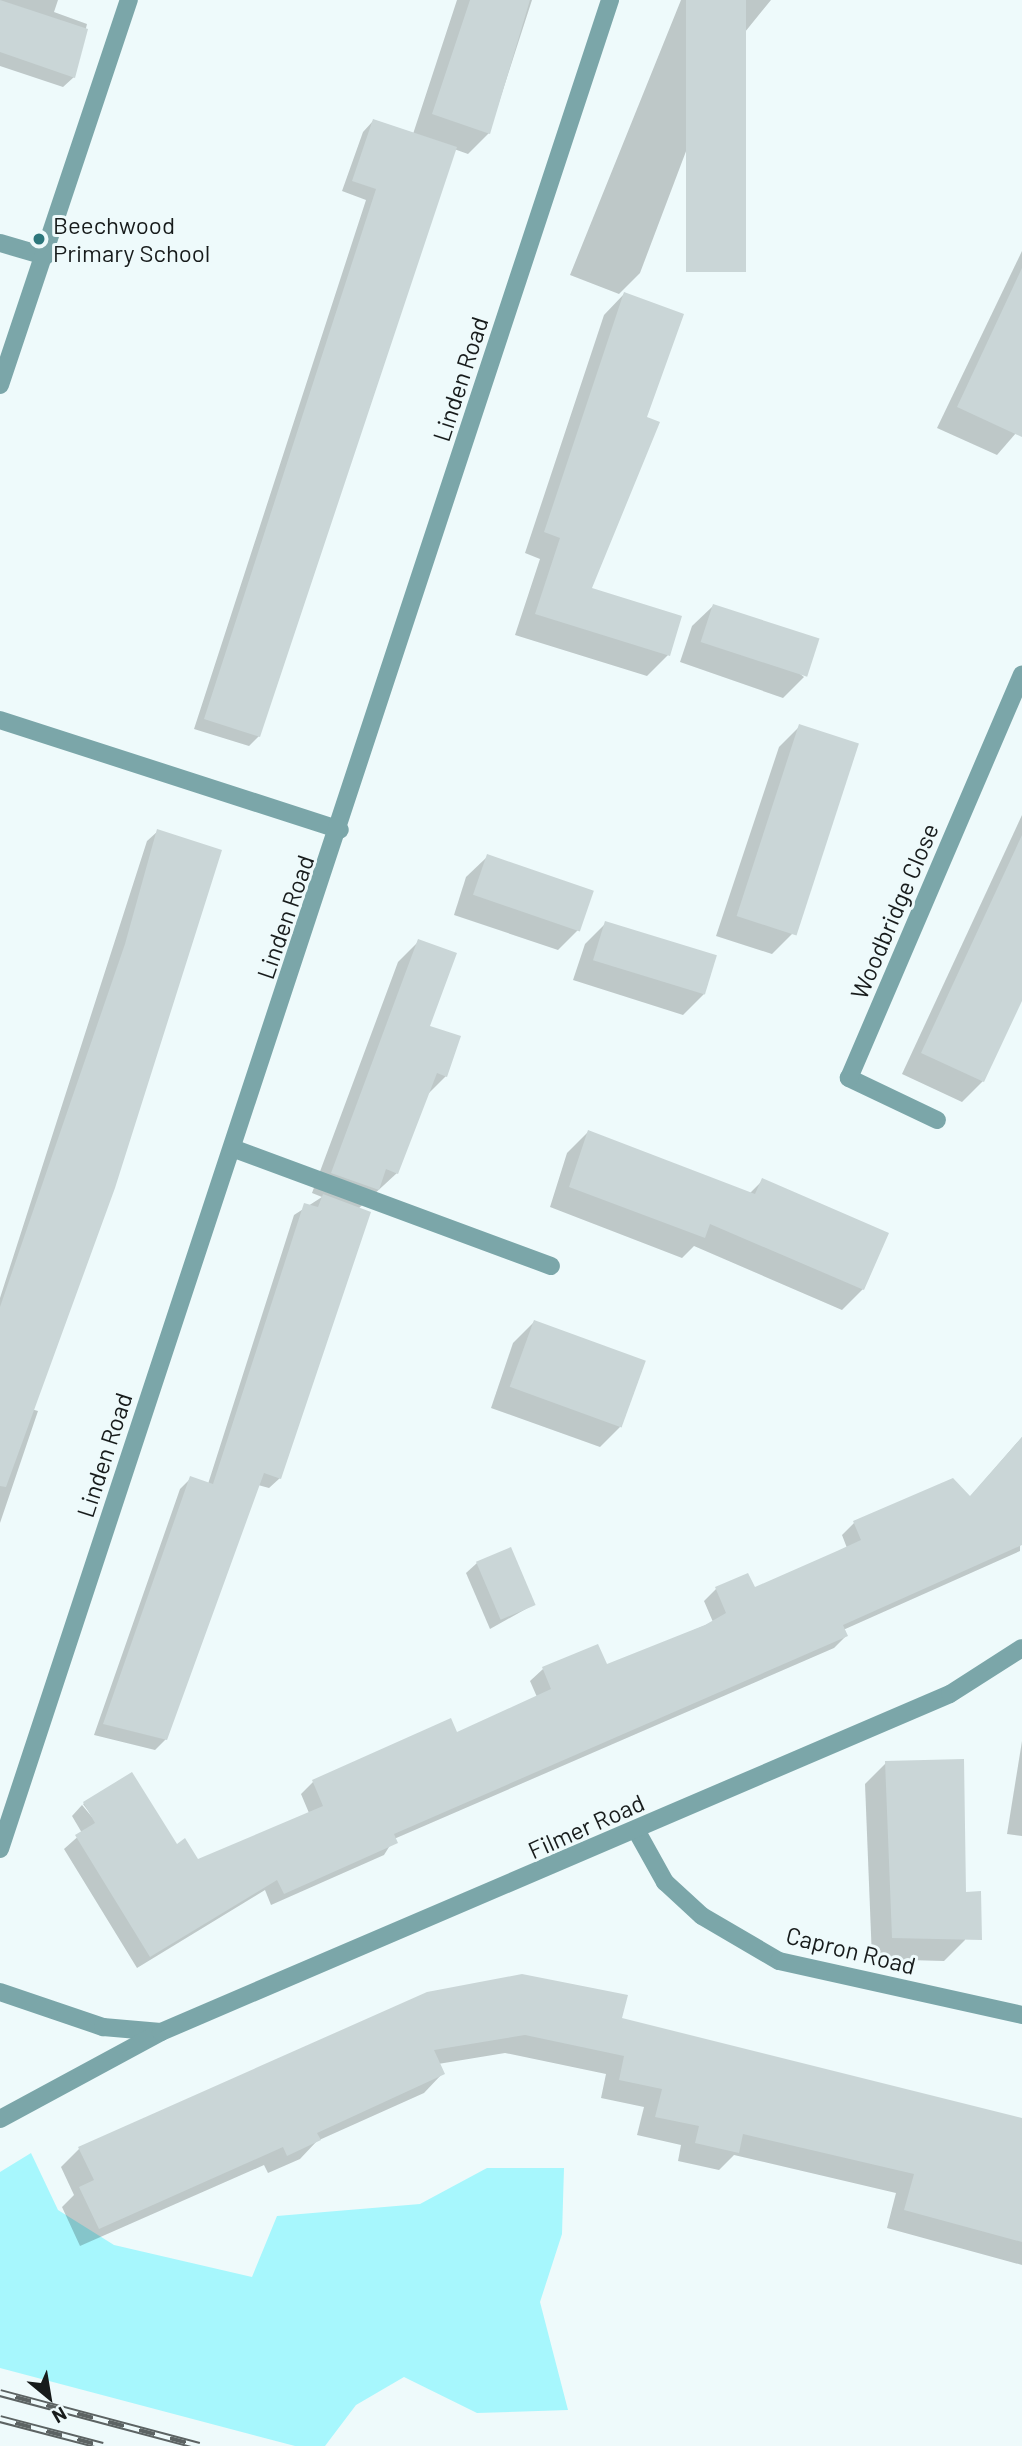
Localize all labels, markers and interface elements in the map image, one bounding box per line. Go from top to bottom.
place label: Beechwood Primary School [53,211,210,267]
marker: Beechwood Primary School [31,231,47,247]
street label: Linden Road [426,313,494,445]
street label: Woodbridge Close [844,819,944,1003]
street label: Linden Road [250,851,320,983]
street label: Linden Road [70,1389,138,1521]
street label: Filmer Road [523,1788,649,1864]
street label: Capron Road [783,1920,919,1980]
north arrow [14,2362,84,2432]
text: N [49,2402,71,2429]

